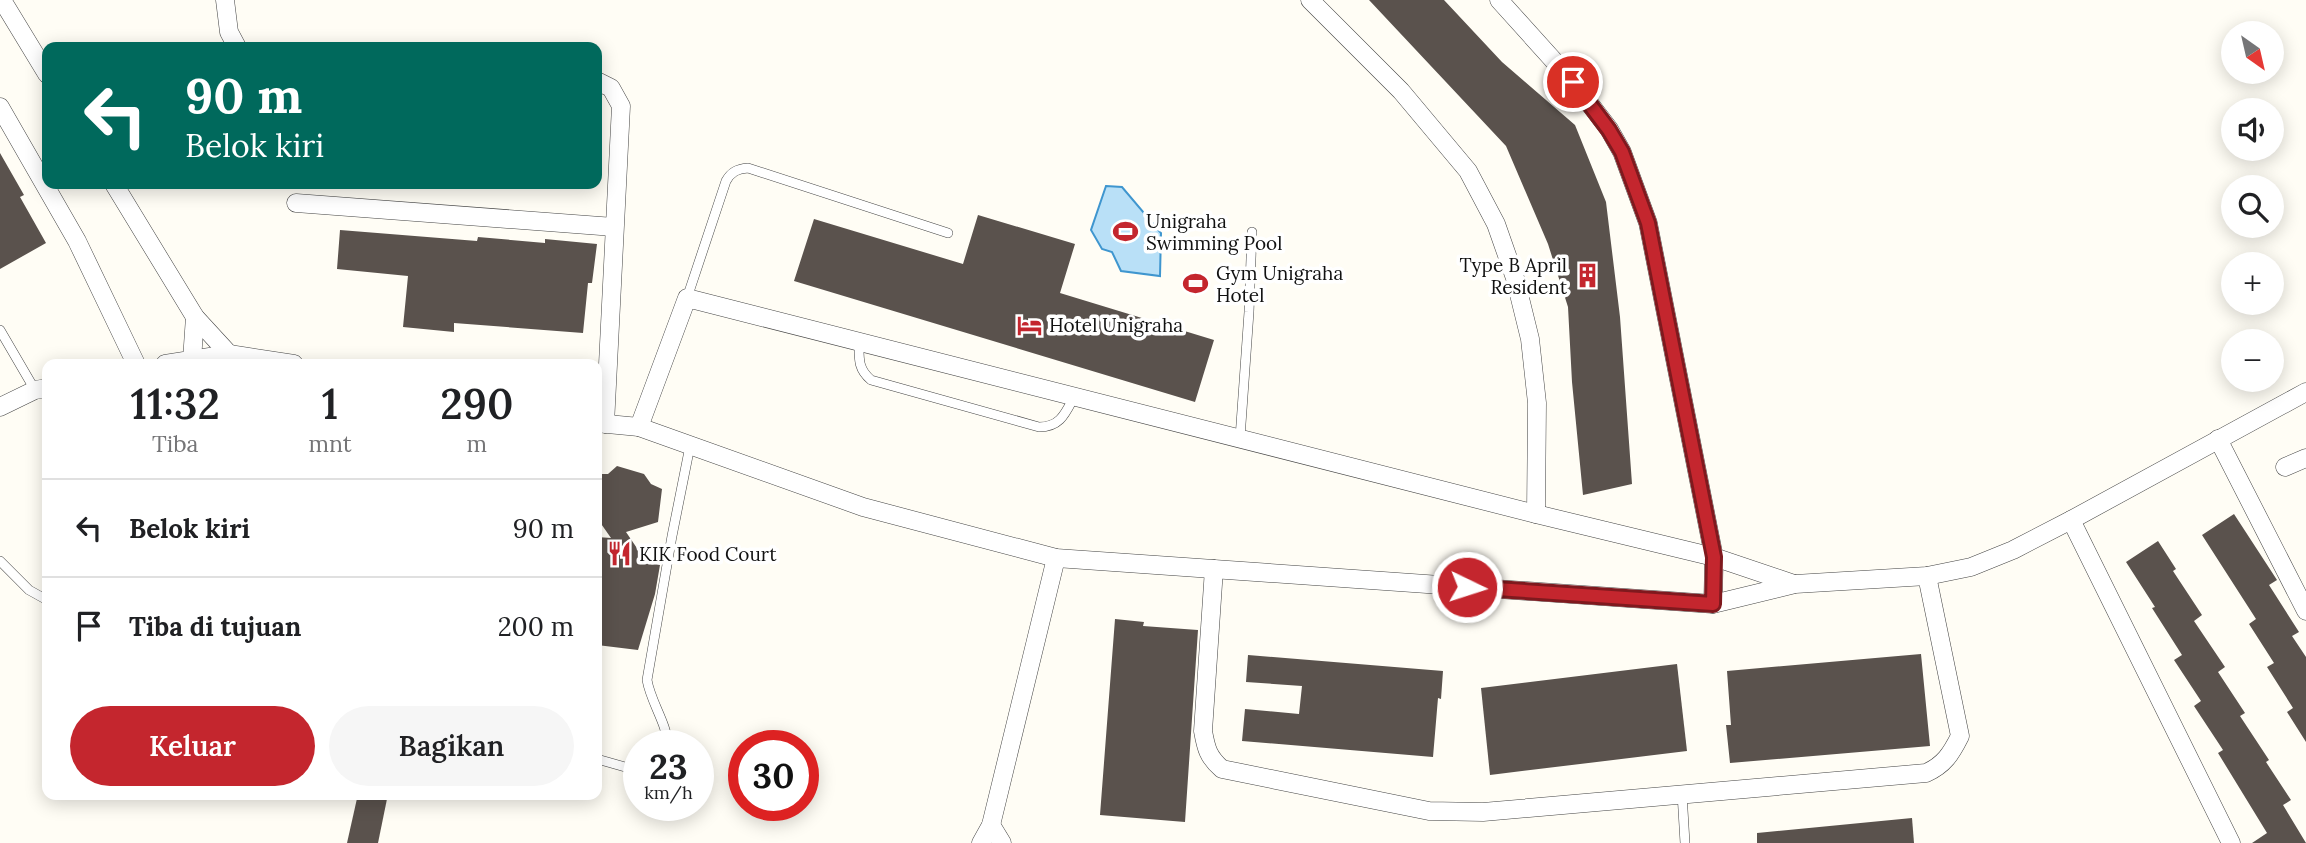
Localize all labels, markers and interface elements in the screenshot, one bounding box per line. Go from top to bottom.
north arrow [2221,21,2284,84]
map controls [2221,21,2284,392]
pin [1543,52,1603,112]
icon: arrive [1554,63,1592,101]
text: 90 m [185,64,302,126]
icon: left [70,70,161,161]
button: sound [2221,98,2284,161]
text: Belok kiri [185,125,324,166]
button: search [2221,175,2284,238]
place label: Unigraha Swimming Pool [1146,209,1282,255]
sports icon: Unigraha Swimming Pool [1112,218,1140,246]
button: + [2221,252,2284,315]
place label: Type B April Resident [1459,253,1568,299]
place label: Gym Unigraha Hotel [1216,261,1343,307]
building icon: Type B April Resident [1573,262,1601,290]
sports icon: Gym Unigraha Hotel [1182,270,1210,298]
hotel icon: Hotel Unigraha [1015,311,1043,339]
place label: Hotel Unigraha [1049,313,1183,337]
button: − [2221,329,2284,392]
text: 11:32 [131,377,220,431]
text: 1 [322,377,338,431]
text: 290 [440,377,513,431]
text: Tiba [152,429,198,458]
text: mnt [308,429,352,458]
text: m [467,429,487,458]
icon: left [70,509,108,547]
text: Belok kiri [129,512,250,545]
text: 90 m [513,512,574,545]
restaurant icon: KIK Food Court [605,540,633,568]
place label: KIK Food Court [639,542,777,566]
position arrow [1430,550,1504,624]
icon: arrive [70,607,108,645]
text: Tiba di tujuan [129,610,301,643]
text: 200 m [498,610,574,643]
button: Keluar [70,706,315,786]
button: Bagikan [329,706,574,786]
speed limit sign: 30 [728,730,819,821]
text: 23 [649,744,688,789]
text: km/h [644,781,693,804]

